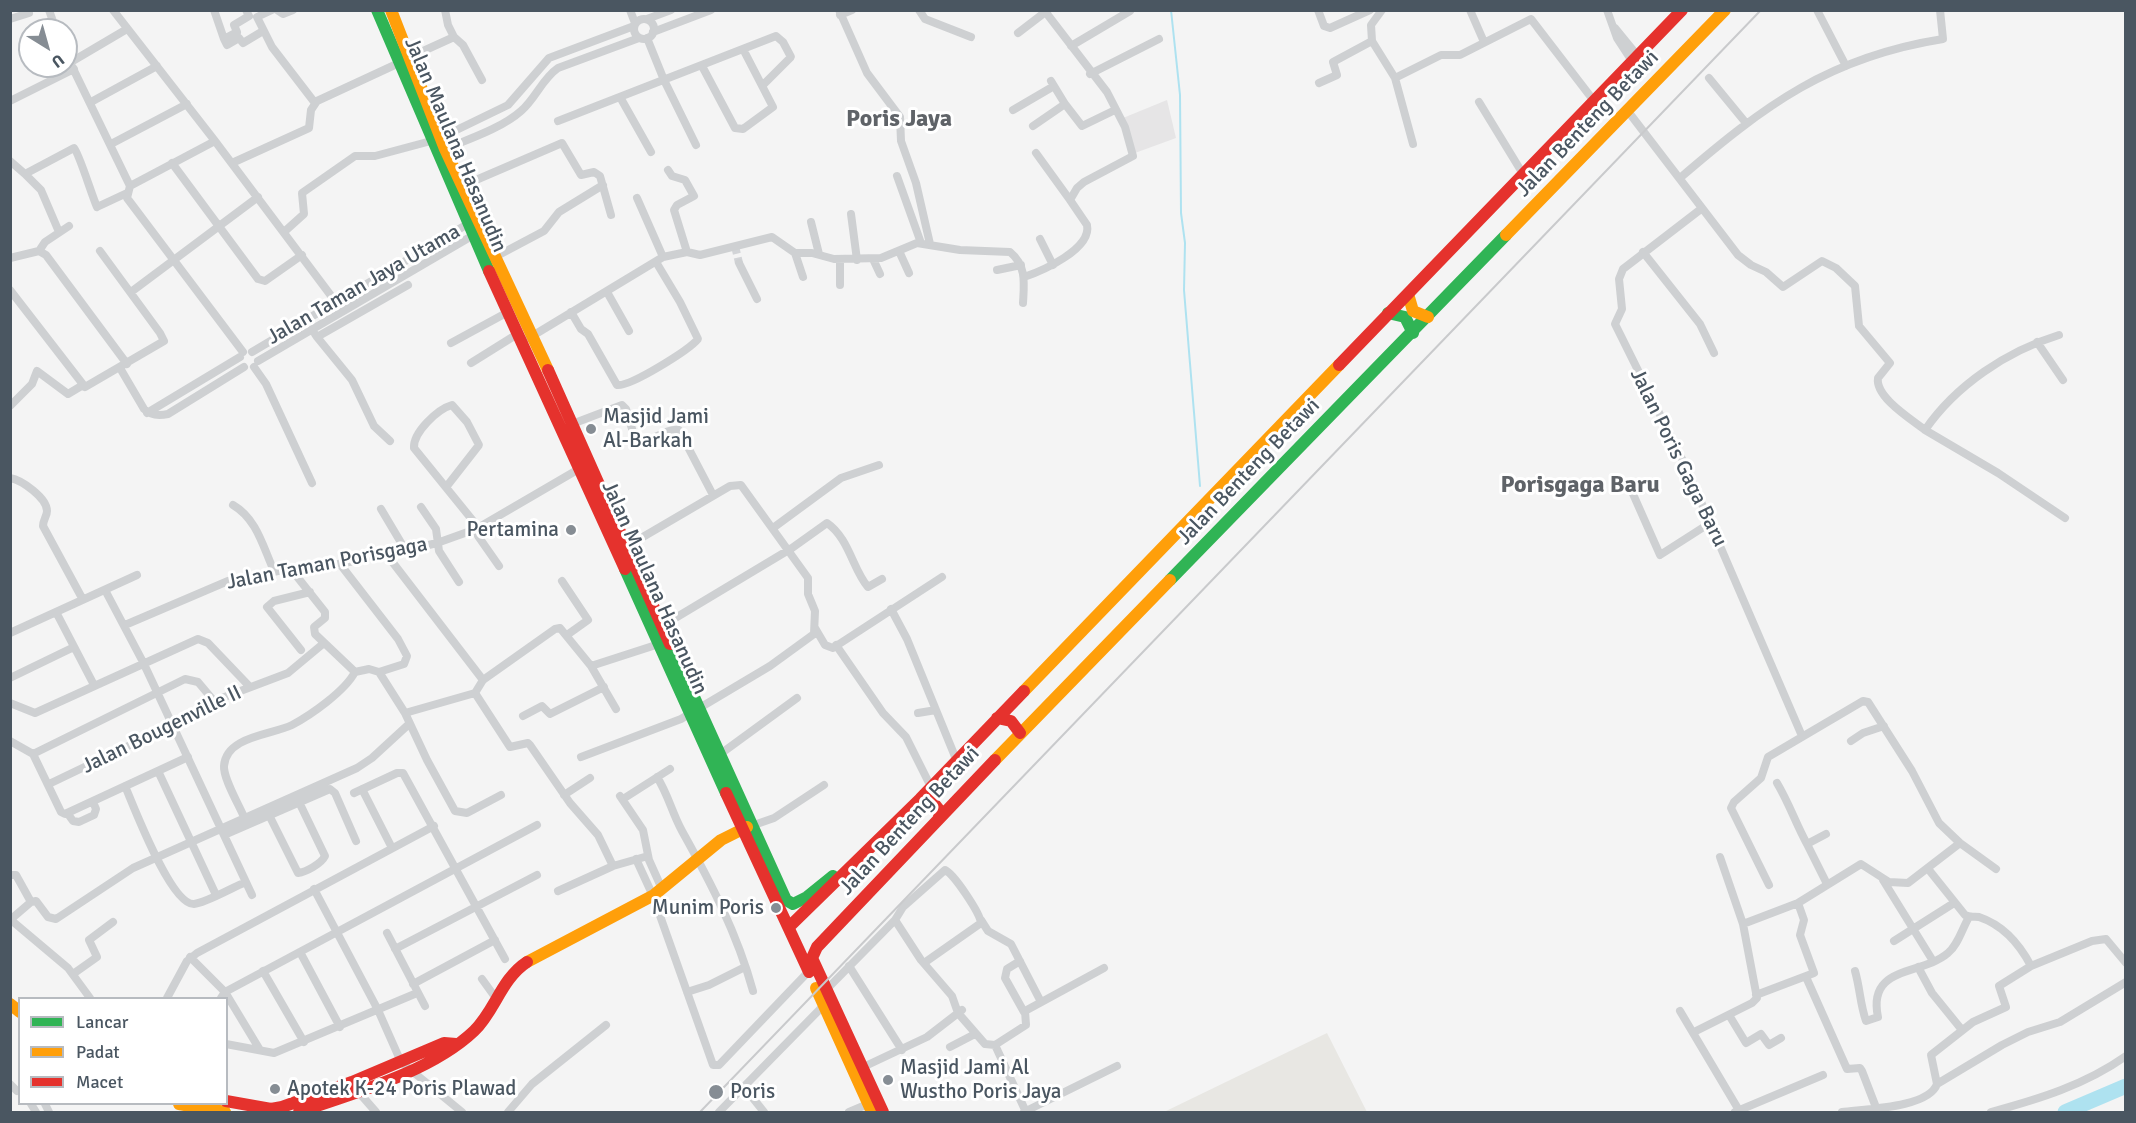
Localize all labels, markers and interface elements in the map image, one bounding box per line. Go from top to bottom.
north arrow [18,18,78,78]
street label: Jalan Maulana Hasanudin [398,34,512,256]
street label: Jalan Benteng Betawi [1512,45,1664,203]
text: U [47,50,68,72]
district label: Poris Jaya [846,106,952,134]
street label: Jalan Taman Jaya Utama [263,219,465,351]
street label: Jalan Poris Gaga Baru [1624,365,1732,551]
street label: Jalan Benteng Betawi [1173,393,1325,551]
place label: Masjid Jami Al-Barkah [603,404,709,454]
marker: Masjid Jami Al-Barkah [584,422,598,436]
district label: Porisgaga Baru [1500,472,1660,500]
street label: Jalan Maulana Hasanudin [596,477,712,699]
place label: Pertamina [466,517,559,543]
marker: Pertamina [564,523,578,537]
street label: Jalan Taman Porisgaga [225,532,429,596]
street label: Jalan Bougenville II [78,680,246,780]
street label: Jalan Benteng Betawi [835,741,985,901]
place label: Munim Poris [652,895,764,921]
marker: Munim Poris [769,901,783,915]
legend [18,997,228,1105]
text: Lancar [76,1011,128,1033]
text: Padat [76,1041,120,1063]
place label: Masjid Jami Al Wustho Poris Jaya [900,1055,1061,1105]
text: Macet [76,1071,123,1093]
marker: Masjid Jami Al Wustho Poris Jaya [881,1073,895,1087]
place label: Apotek K-24 Poris Plawad [287,1076,516,1102]
place label: Poris [730,1079,775,1105]
marker: Apotek K-24 Poris Plawad [268,1082,282,1096]
marker: Poris [707,1083,725,1101]

